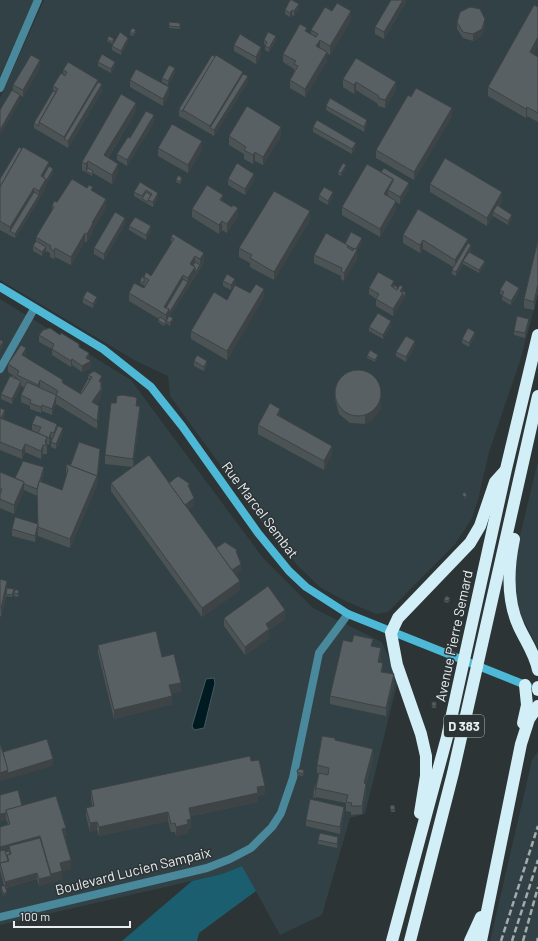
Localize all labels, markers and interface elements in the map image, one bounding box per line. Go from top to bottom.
street label: Rue Marcel Sembat [219,458,302,561]
street label: Avenue Pierre Semard [431,569,476,703]
road number: D 383 [444,715,484,737]
street label: Boulevard Lucien Sampaix [53,843,213,898]
scale bar [14,903,130,929]
text: 100 m [20,909,50,923]

